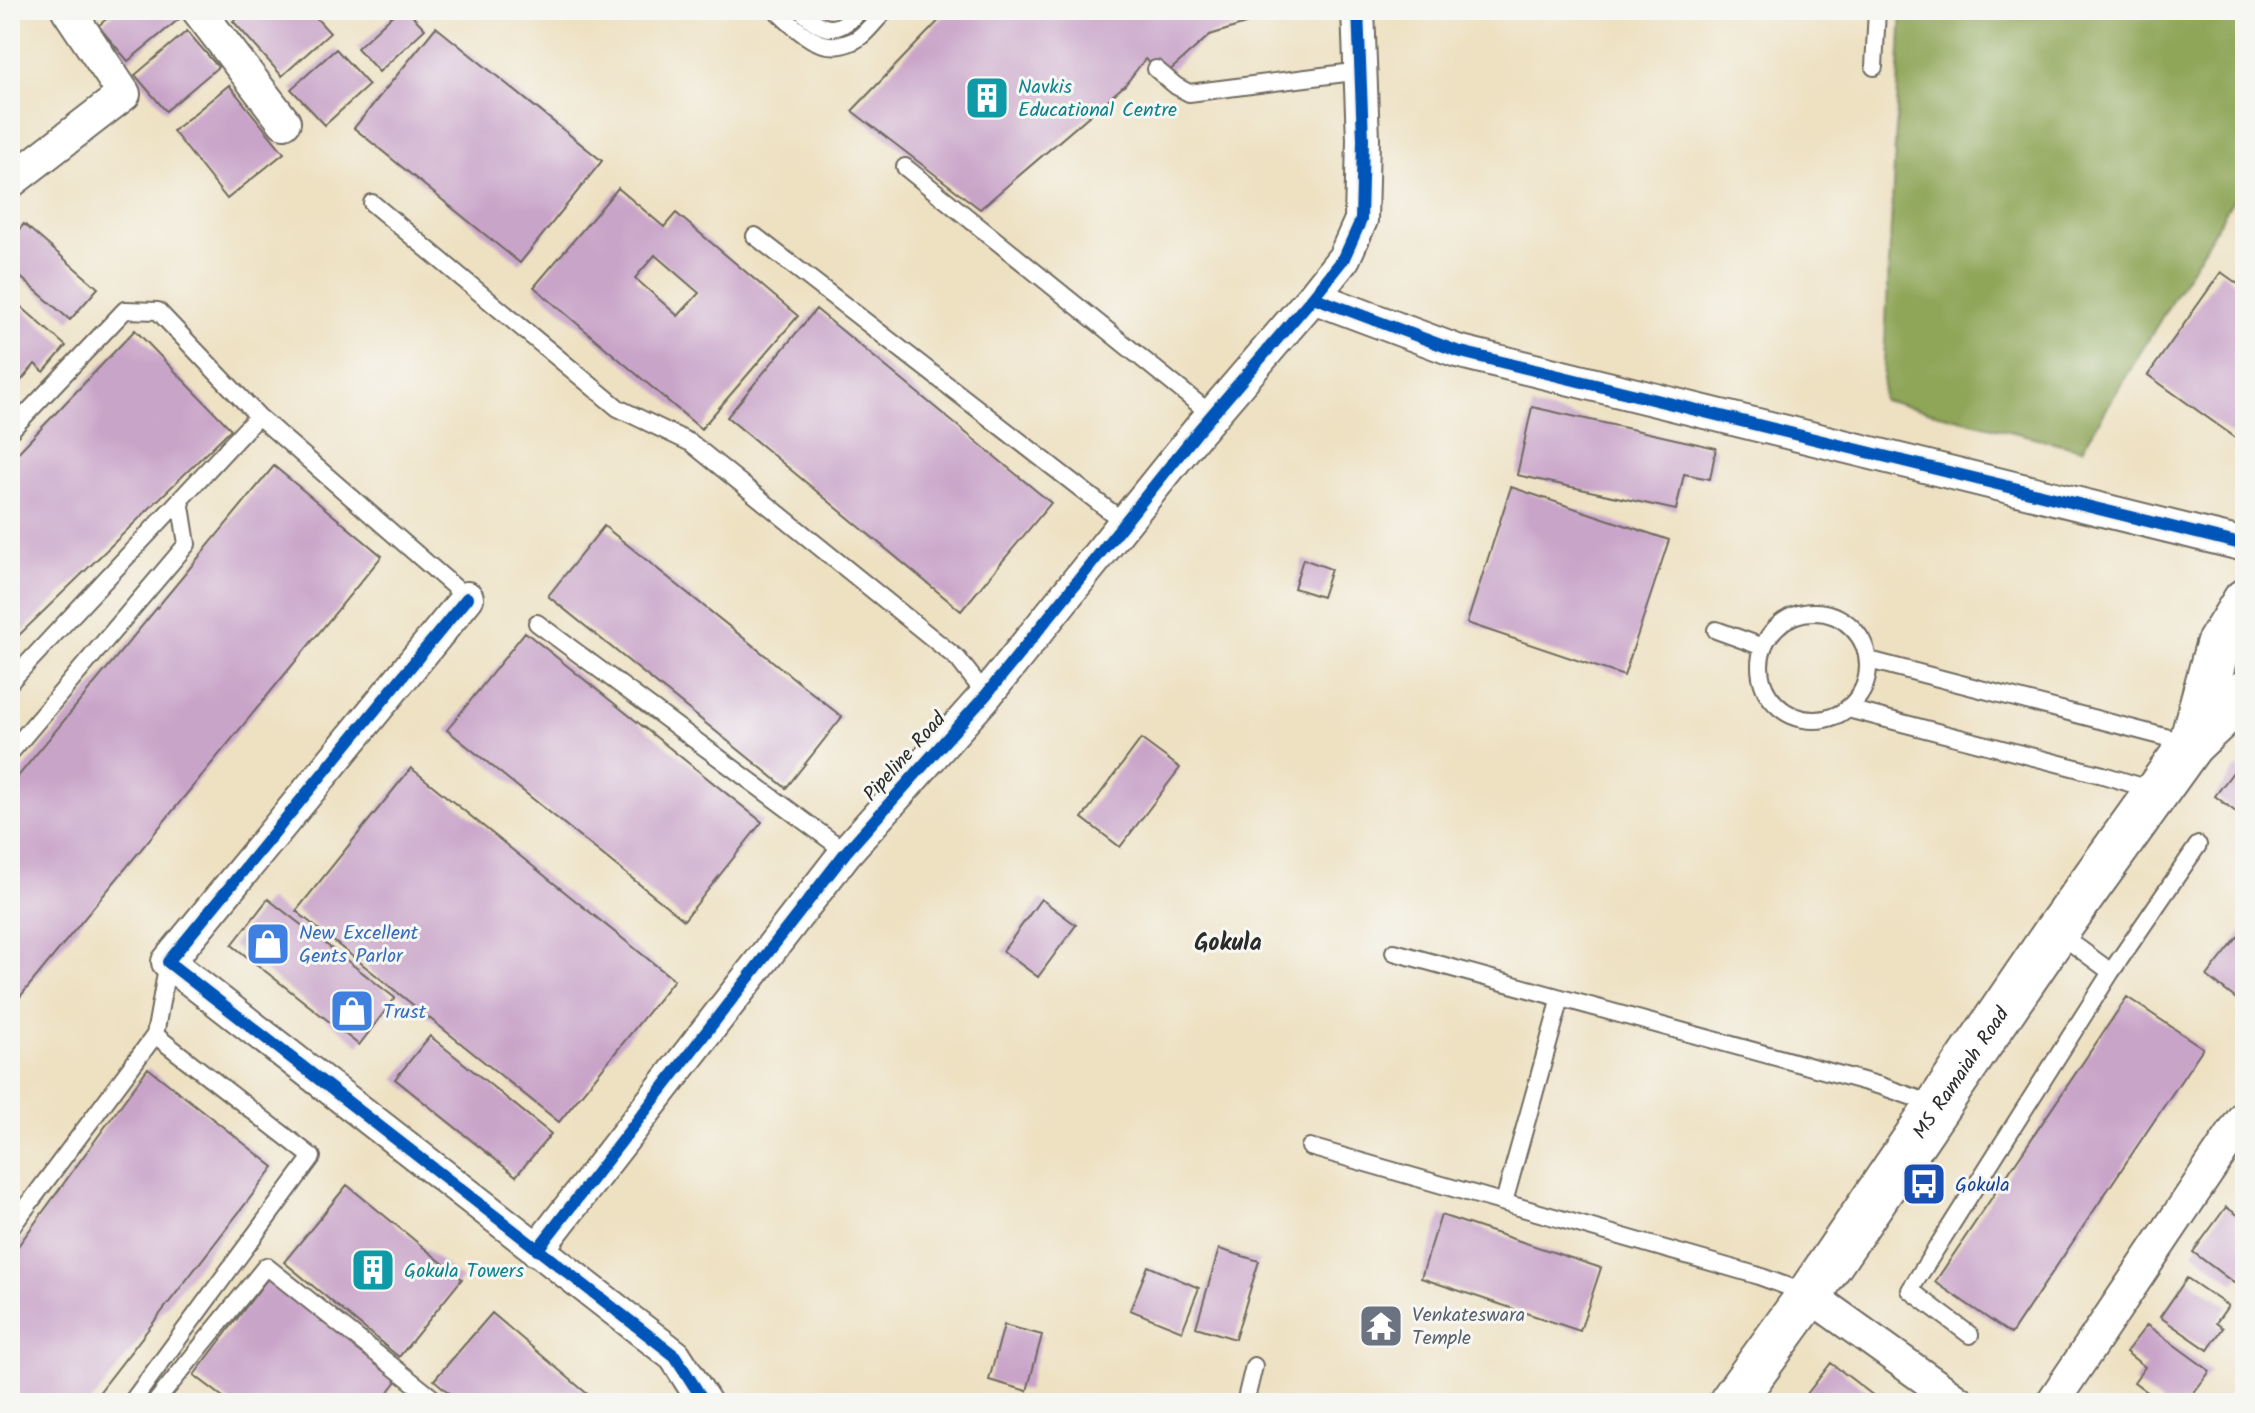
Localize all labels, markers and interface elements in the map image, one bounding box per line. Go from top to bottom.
place label: Navkis Educational Centre [1018,72,1177,127]
building icon: Navkis Educational Centre [963,74,1011,122]
street label: Pipeline Road [856,704,955,810]
place label: New Excellent Gents Parlor [299,918,419,973]
shop icon: New Excellent Gents Parlor [244,920,292,968]
district label: Gokula [1194,924,1262,963]
shop icon: Trust [328,987,376,1035]
place label: Trust [383,997,426,1029]
street label: MS Ramaiah Road [1905,1000,2019,1147]
bus stop icon: Gokula [1900,1160,1948,1208]
place label: Gokula [1955,1170,2010,1202]
building icon: Gokula Towers [349,1246,397,1294]
place label: Gokula Towers [404,1256,524,1288]
place label: Venkateswara Temple [1412,1300,1525,1355]
temple icon: Venkateswara Temple [1357,1302,1405,1350]

